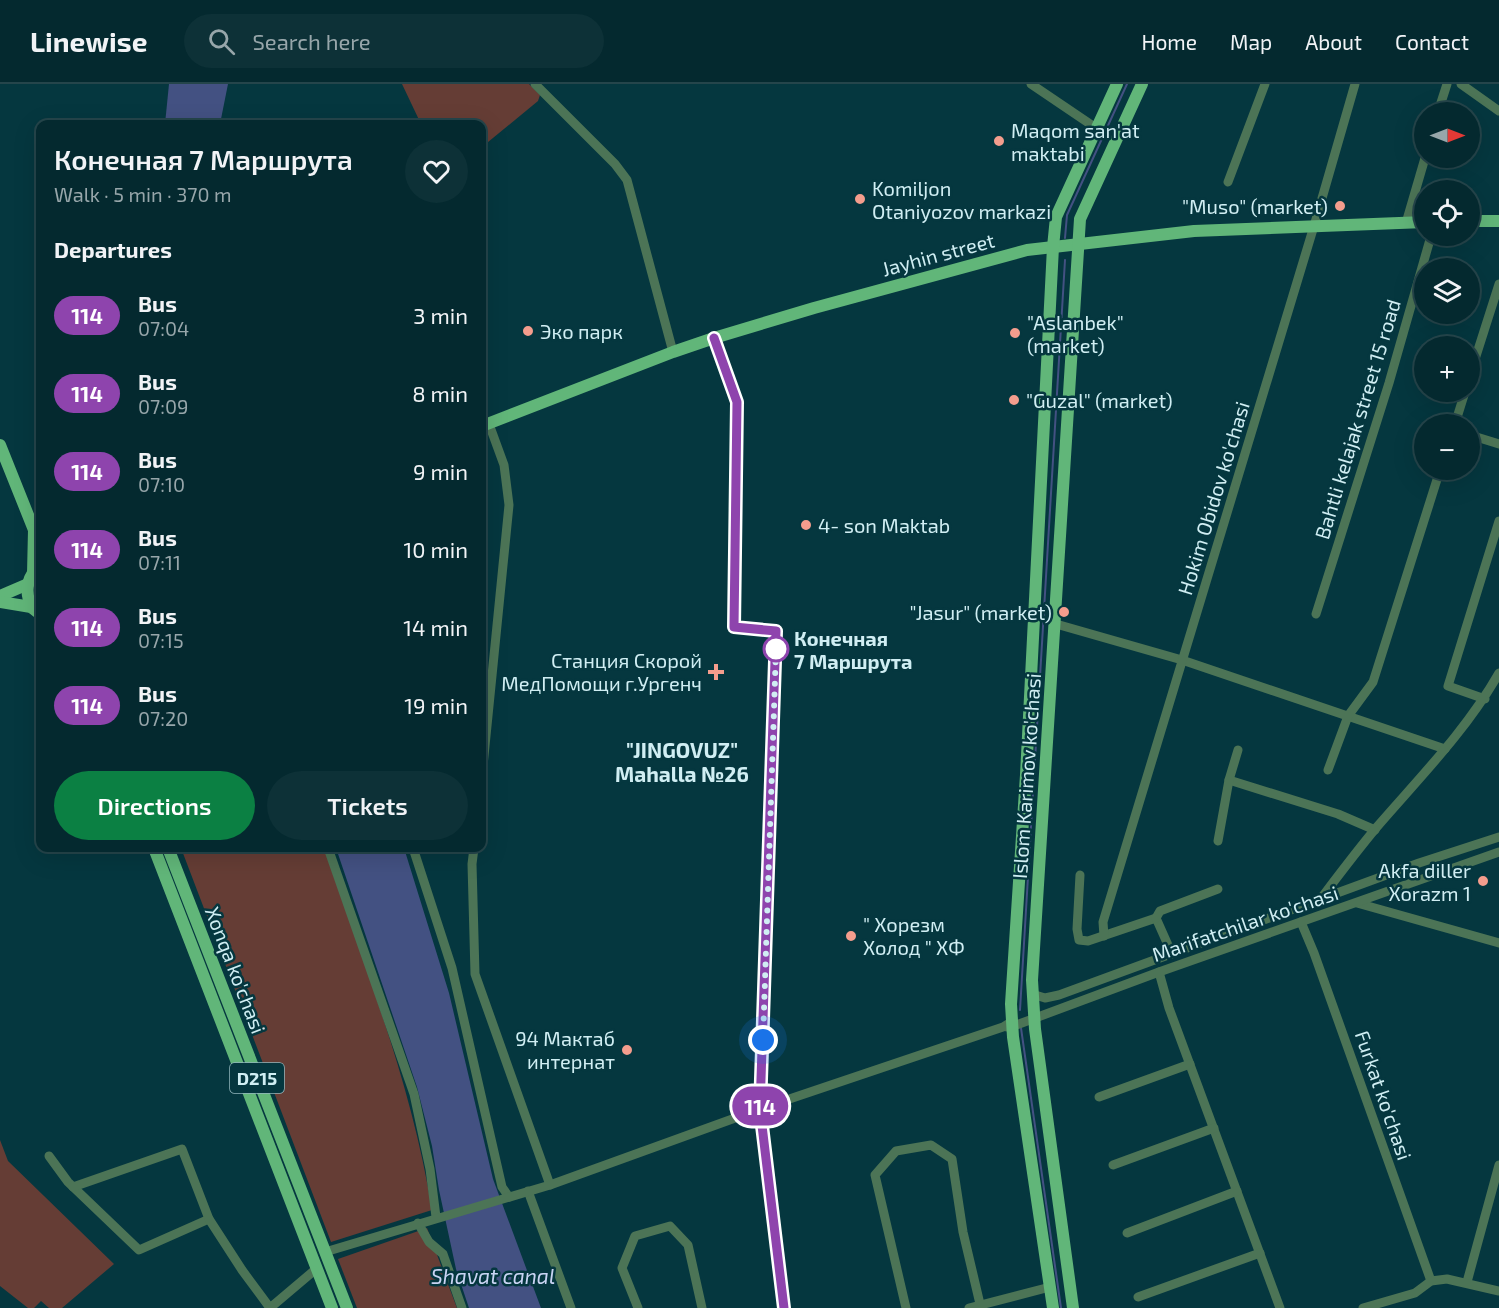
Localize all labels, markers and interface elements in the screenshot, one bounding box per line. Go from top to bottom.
search box [184,14,604,68]
text: Linewise [30,24,148,58]
icon: search [205,25,238,58]
text: Search here [253,28,371,54]
text: Home [1141,29,1197,54]
text: Map [1230,29,1272,54]
text: About [1305,29,1362,54]
text: Contact [1395,29,1469,54]
north arrow [1414,102,1480,168]
map controls [1414,102,1480,480]
place label: Maqom san'at maktabi [1011,118,1140,165]
marker: Maqom san'at maktabi [992,134,1006,148]
button: heart [405,140,468,203]
text: Конечная 7 Маршрута [54,142,353,176]
place label: Komiljon Otaniyozov markazi [872,176,1051,223]
button: locate [1414,180,1480,246]
text: Walk · 5 min · 370 m [54,182,232,206]
marker: Komiljon Otaniyozov markazi [853,192,867,206]
place label: "Muso" (market) [1182,194,1328,218]
marker: "Muso" (market) [1333,199,1347,213]
street label: Jayhin street [879,227,997,281]
text: Departures [54,236,172,262]
button: layers [1414,258,1480,324]
text: Bus [138,290,177,316]
street label: Bahtli kelajak street 15 road [1309,296,1405,542]
text: 3 min [413,302,468,328]
text: 114 [71,303,103,328]
place label: "Aslanbek" (market) [1027,310,1124,357]
text: 07:04 [138,316,189,340]
place label: Эко парк [540,319,623,343]
marker: Эко парк [521,324,535,338]
marker: "Aslanbek" (market) [1008,326,1022,340]
button: + [1414,336,1480,402]
text: Bus [138,368,177,394]
text: 8 min [412,380,468,406]
text: 114 [71,381,103,406]
place label: "Guzal" (market) [1026,388,1173,412]
marker: "Guzal" (market) [1007,393,1021,407]
text: 07:09 [138,394,189,418]
street label: Hokim Obidov ko'chasi [1172,398,1254,598]
button: − [1414,414,1480,480]
text: Bus [138,446,177,472]
text: 9 min [413,458,468,484]
text: 114 [71,459,103,484]
text: 07:10 [138,472,185,496]
place label: 4- son Maktab [818,513,950,537]
marker: 4- son Maktab [799,518,813,532]
text: Bus [138,524,177,550]
text: 10 min [404,536,468,562]
text: 114 [71,537,103,562]
text: 07:11 [138,550,181,574]
place label: "Jasur" (market) [909,600,1052,624]
text: Bus [138,602,177,628]
marker: "Jasur" (market) [1057,605,1071,619]
text: 14 min [403,614,468,640]
text: 114 [71,615,103,640]
place label: Конечная 7 Маршрута [794,626,913,673]
text: 07:15 [138,628,184,652]
marker: Конечная 7 Маршрута [763,636,789,662]
place label: Станция Скорой МедПомощи г.Ургенч [501,648,702,695]
marker: Станция Скорой МедПомощи г.Ургенч [707,663,725,681]
street label: Islom Karimov ko'chasi [1007,672,1045,880]
text: Bus [138,680,177,706]
text: 19 min [404,692,468,718]
text: 114 [71,693,103,718]
text: 07:20 [138,706,188,730]
district label: "JINGOVUZ" Mahalla №26 [615,737,749,786]
button: Directions [54,771,255,840]
button: Tickets [267,771,468,840]
place label: Akfa diller Xorazm 1 [1378,858,1471,905]
marker: Akfa diller Xorazm 1 [1476,874,1490,888]
street label: Marifatchilar ko'chasi [1149,880,1341,966]
street label: Xonqa ko'chasi [201,903,271,1037]
place label: " Хорезм Холод " ХФ [863,912,965,959]
marker: " Хорезм Холод " ХФ [844,929,858,943]
your location [748,1025,778,1055]
place label: 94 Мактаб интернат [515,1026,615,1073]
street label: Furkat ko'chasi [1351,1027,1417,1163]
marker: 94 Мактаб интернат [620,1043,634,1057]
road number: D215 [230,1063,284,1093]
line badge: 114 [726,1086,795,1126]
text: 114 [744,1094,776,1119]
water label: Shavat canal [431,1263,555,1288]

